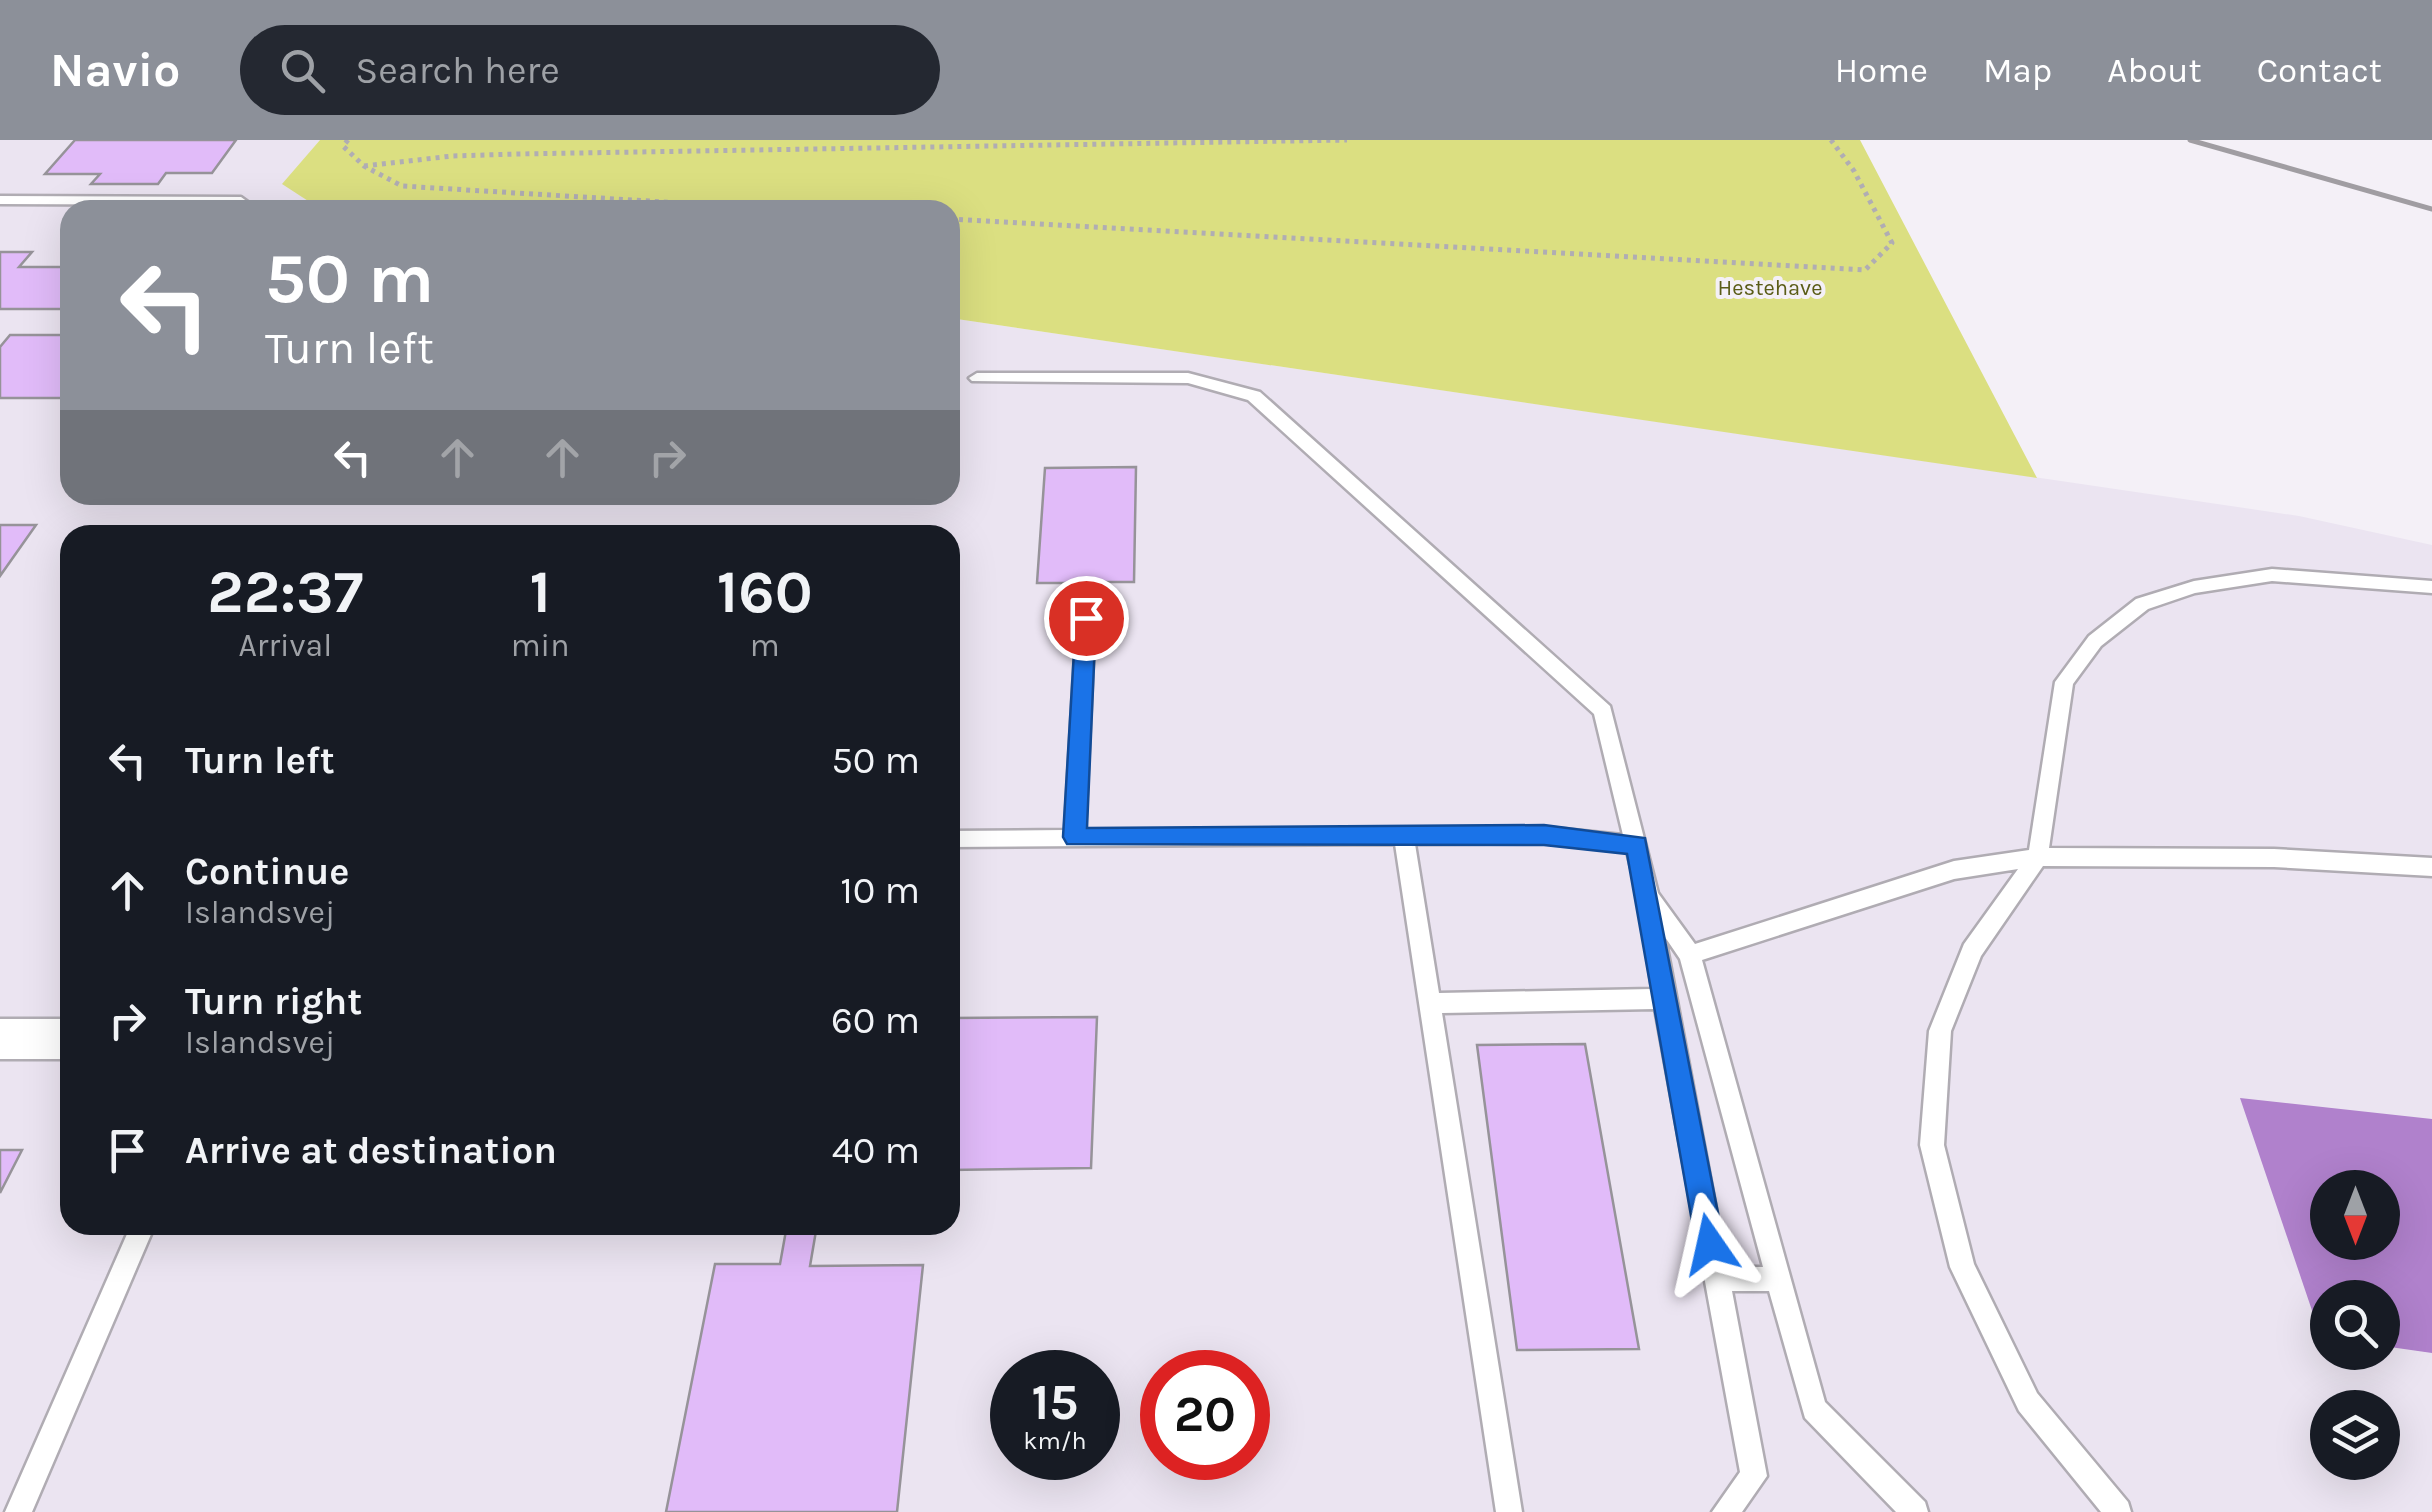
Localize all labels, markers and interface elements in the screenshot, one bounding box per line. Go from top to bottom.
search box [240,25,940,115]
text: Navio [50,42,180,98]
icon: search [275,43,330,98]
text: Search here [355,48,560,93]
text: Home [1835,50,1928,91]
text: Map [1983,50,2052,91]
text: About [2107,50,2202,91]
text: Contact [2257,50,2382,91]
text: 50 m [265,238,434,320]
icon: left [100,240,230,370]
park label: Hestehave [1718,275,1822,301]
text: Turn left [265,322,434,374]
icon: left [325,430,380,485]
icon: ahead [430,430,485,485]
icon: ahead [535,430,590,485]
icon: right [640,430,695,485]
text: 22:37 [207,557,363,627]
text: 1 [529,557,551,627]
text: 160 [717,557,813,627]
pin [1044,576,1129,661]
icon: arrive [1059,591,1114,646]
text: Arrival [238,627,332,664]
text: min [511,627,569,664]
text: m [750,627,780,664]
icon: left [100,733,155,788]
text: Turn left [185,738,335,783]
text: 50 m [831,738,920,783]
text: Continue [185,849,349,894]
icon: ahead [100,863,155,918]
text: 10 m [840,868,920,913]
text: Islandsvej [185,894,335,931]
text: Turn right [185,979,362,1024]
icon: right [100,993,155,1048]
text: 60 m [831,998,920,1043]
text: Islandsvej [185,1024,335,1061]
icon: arrive [100,1123,155,1178]
text: Arrive at destination [185,1128,557,1173]
text: 40 m [832,1128,920,1173]
north arrow [2310,1170,2400,1260]
map controls [2310,1170,2400,1480]
position arrow [1658,1192,1762,1296]
button: search [2310,1280,2400,1370]
speed limit sign: 20 [1140,1350,1270,1480]
text: 15 [1032,1373,1078,1432]
button: layers [2310,1390,2400,1480]
text: km/h [1023,1426,1087,1455]

